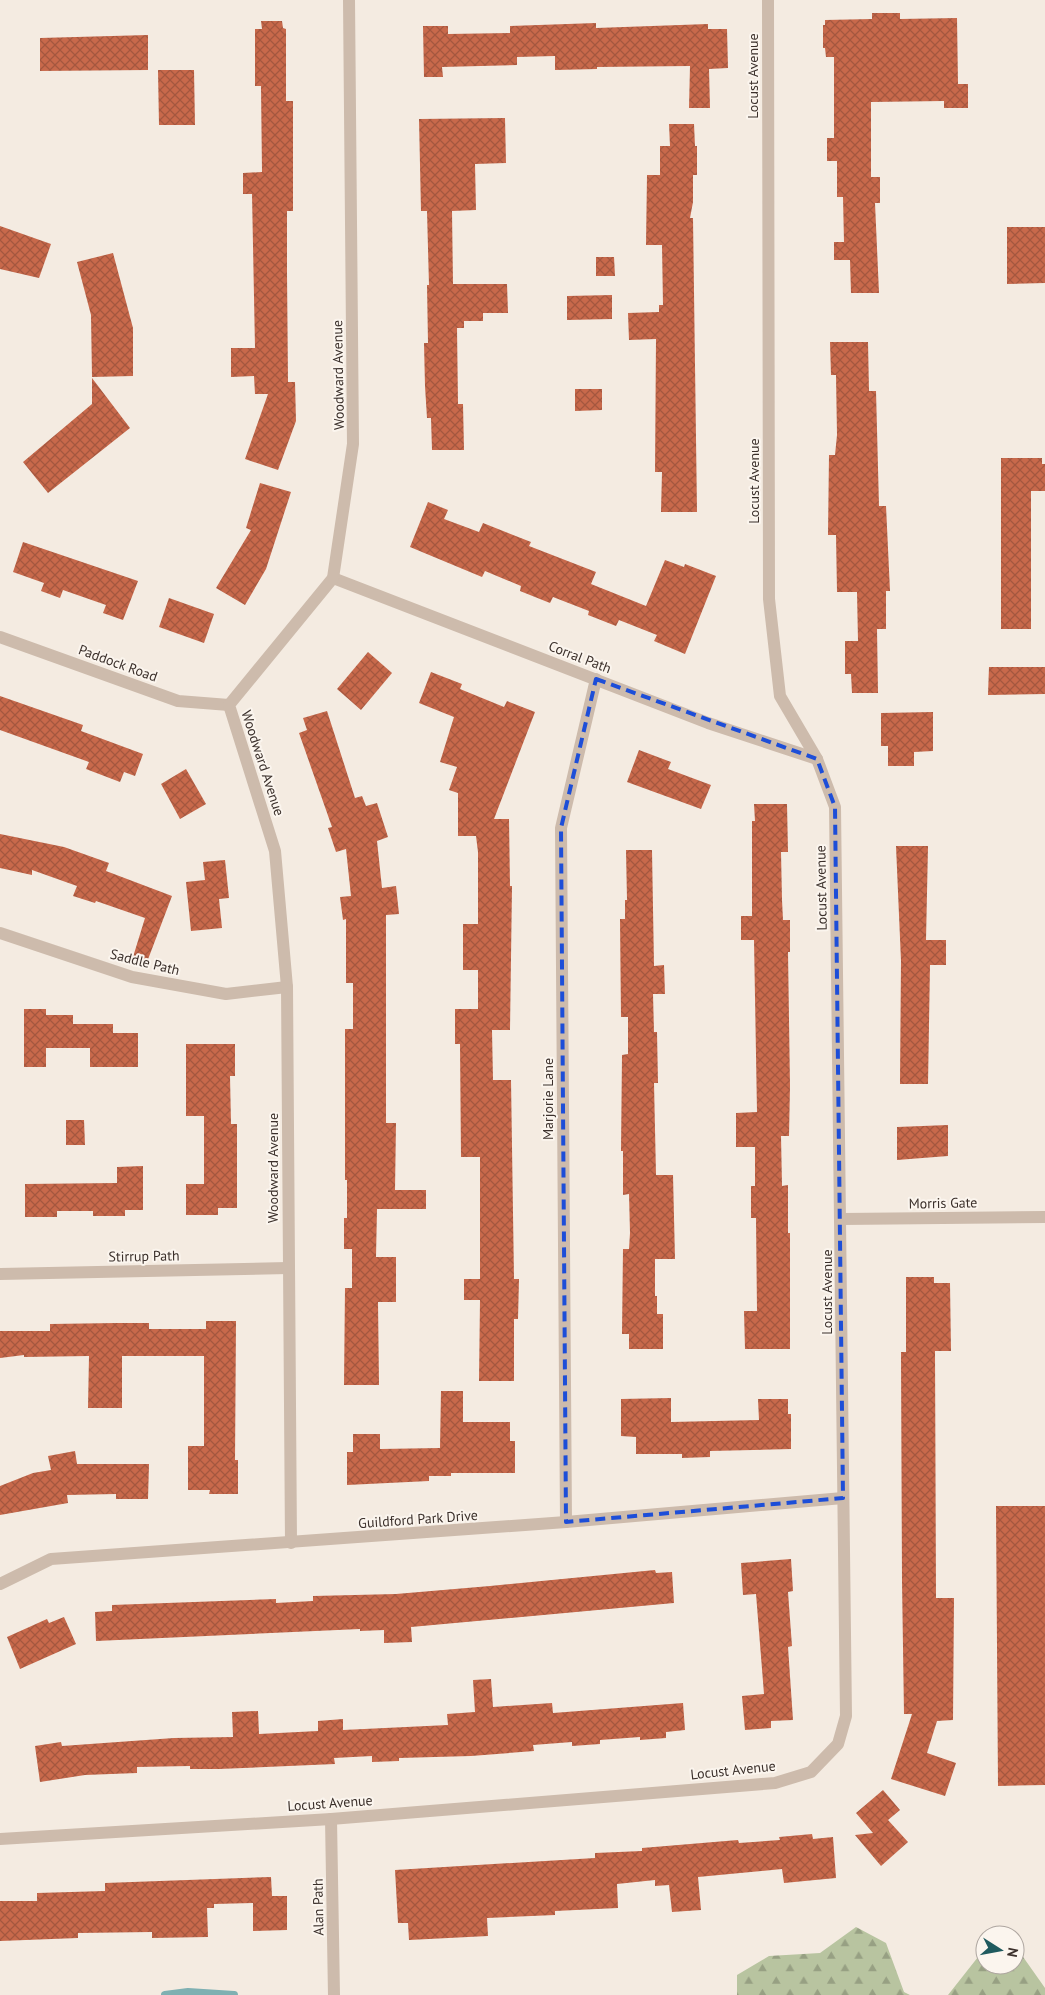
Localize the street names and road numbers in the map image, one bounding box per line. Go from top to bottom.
street label: Locust Avenue [744,33,762,119]
street label: Woodward Avenue [328,320,348,430]
street label: Locust Avenue [745,438,763,524]
street label: Corral Path [546,637,614,677]
street label: Paddock Road [76,640,160,686]
street label: Woodward Avenue [237,708,289,818]
street label: Locust Avenue [811,845,831,931]
street label: Saddle Path [108,945,182,979]
street label: Marjorie Lane [539,1058,557,1140]
street label: Woodward Avenue [264,1113,282,1223]
street label: Morris Gate [908,1193,978,1213]
street label: Stirrup Path [108,1246,180,1266]
street label: Locust Avenue [818,1249,836,1335]
street label: Guildford Park Drive [358,1506,478,1532]
street label: Locust Avenue [690,1757,776,1783]
street label: Locust Avenue [287,1791,373,1815]
street label: Alan Path [309,1878,327,1936]

